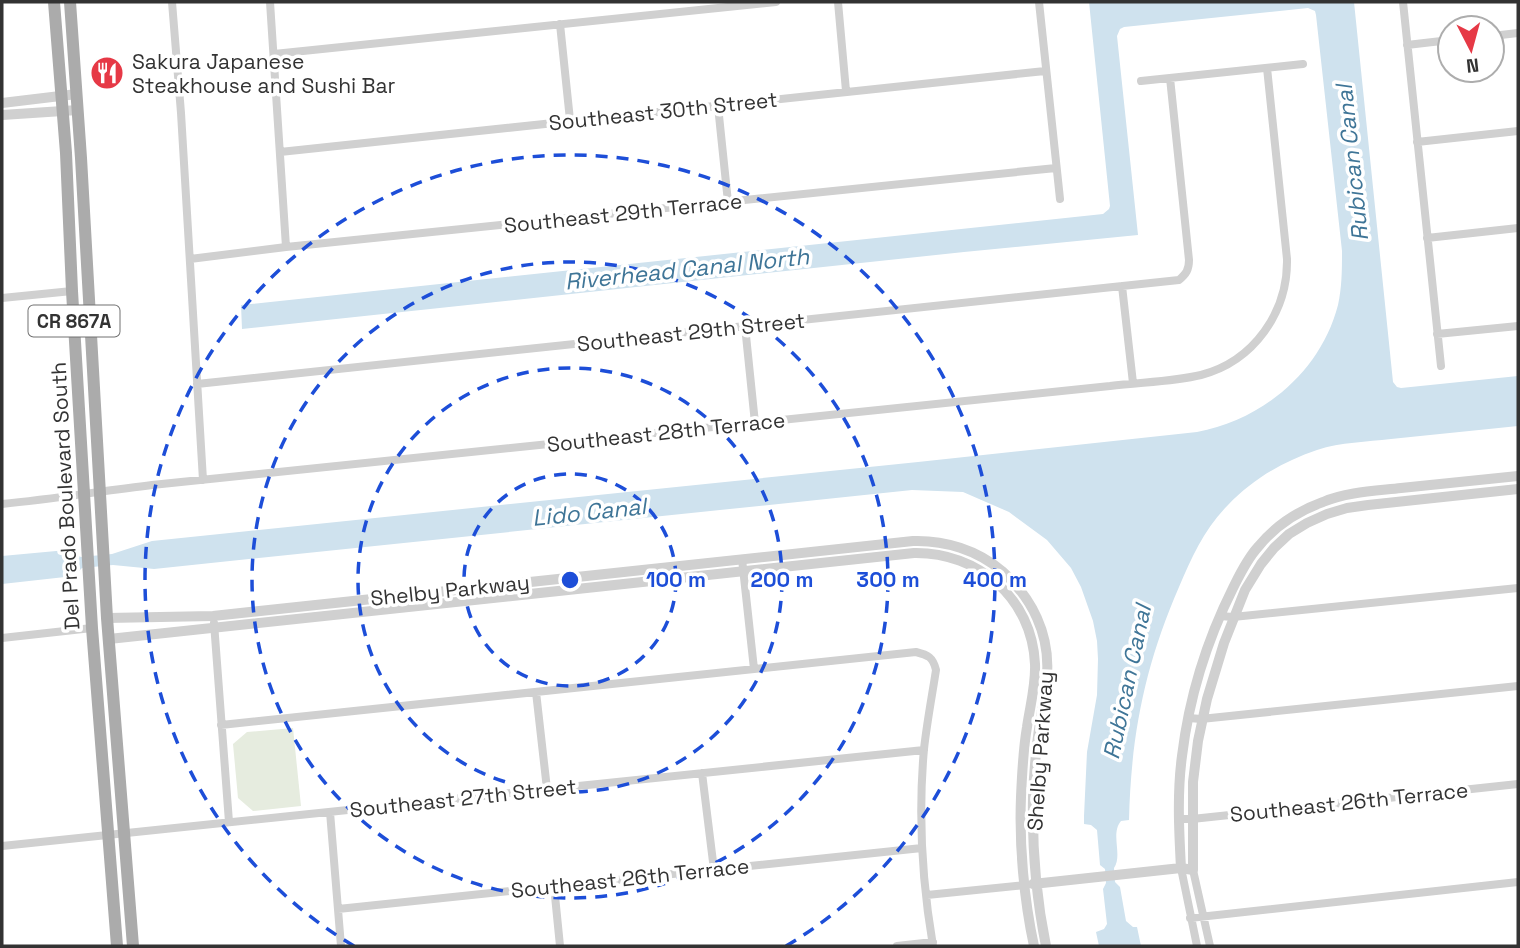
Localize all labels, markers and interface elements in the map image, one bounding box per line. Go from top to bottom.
north arrow [1436,14,1506,84]
place label: Sakura Japanese Steakhouse and Sushi Bar [132,48,396,99]
text: N [1465,52,1480,79]
restaurant icon: Sakura Japanese Steakhouse and Sushi Bar [88,54,126,92]
water label: Rubican Canal [1329,81,1375,243]
street label: Southeast 30th Street [547,86,779,136]
street label: Southeast 29th Terrace [503,187,743,239]
water label: Riverhead Canal North [563,241,811,297]
road number: CR 867A [28,306,119,336]
street label: Southeast 29th Street [576,307,806,357]
street label: Del Prado Boulevard South [44,361,86,631]
street label: Southeast 28th Terrace [545,406,787,458]
water label: Lido Canal [531,491,650,533]
text: 100 m [646,566,706,593]
text: 200 m [751,566,813,593]
text: 300 m [856,566,920,593]
text: 400 m [963,566,1027,593]
street label: Shelby Parkway [369,568,531,612]
centre of rings [558,568,582,592]
water label: Rubican Canal [1096,600,1158,762]
street label: Shelby Parkway [1021,670,1059,832]
street label: Southeast 27th Street [348,773,578,823]
street label: Southeast 26th Terrace [1229,776,1469,828]
street label: Southeast 26th Terrace [510,852,750,904]

